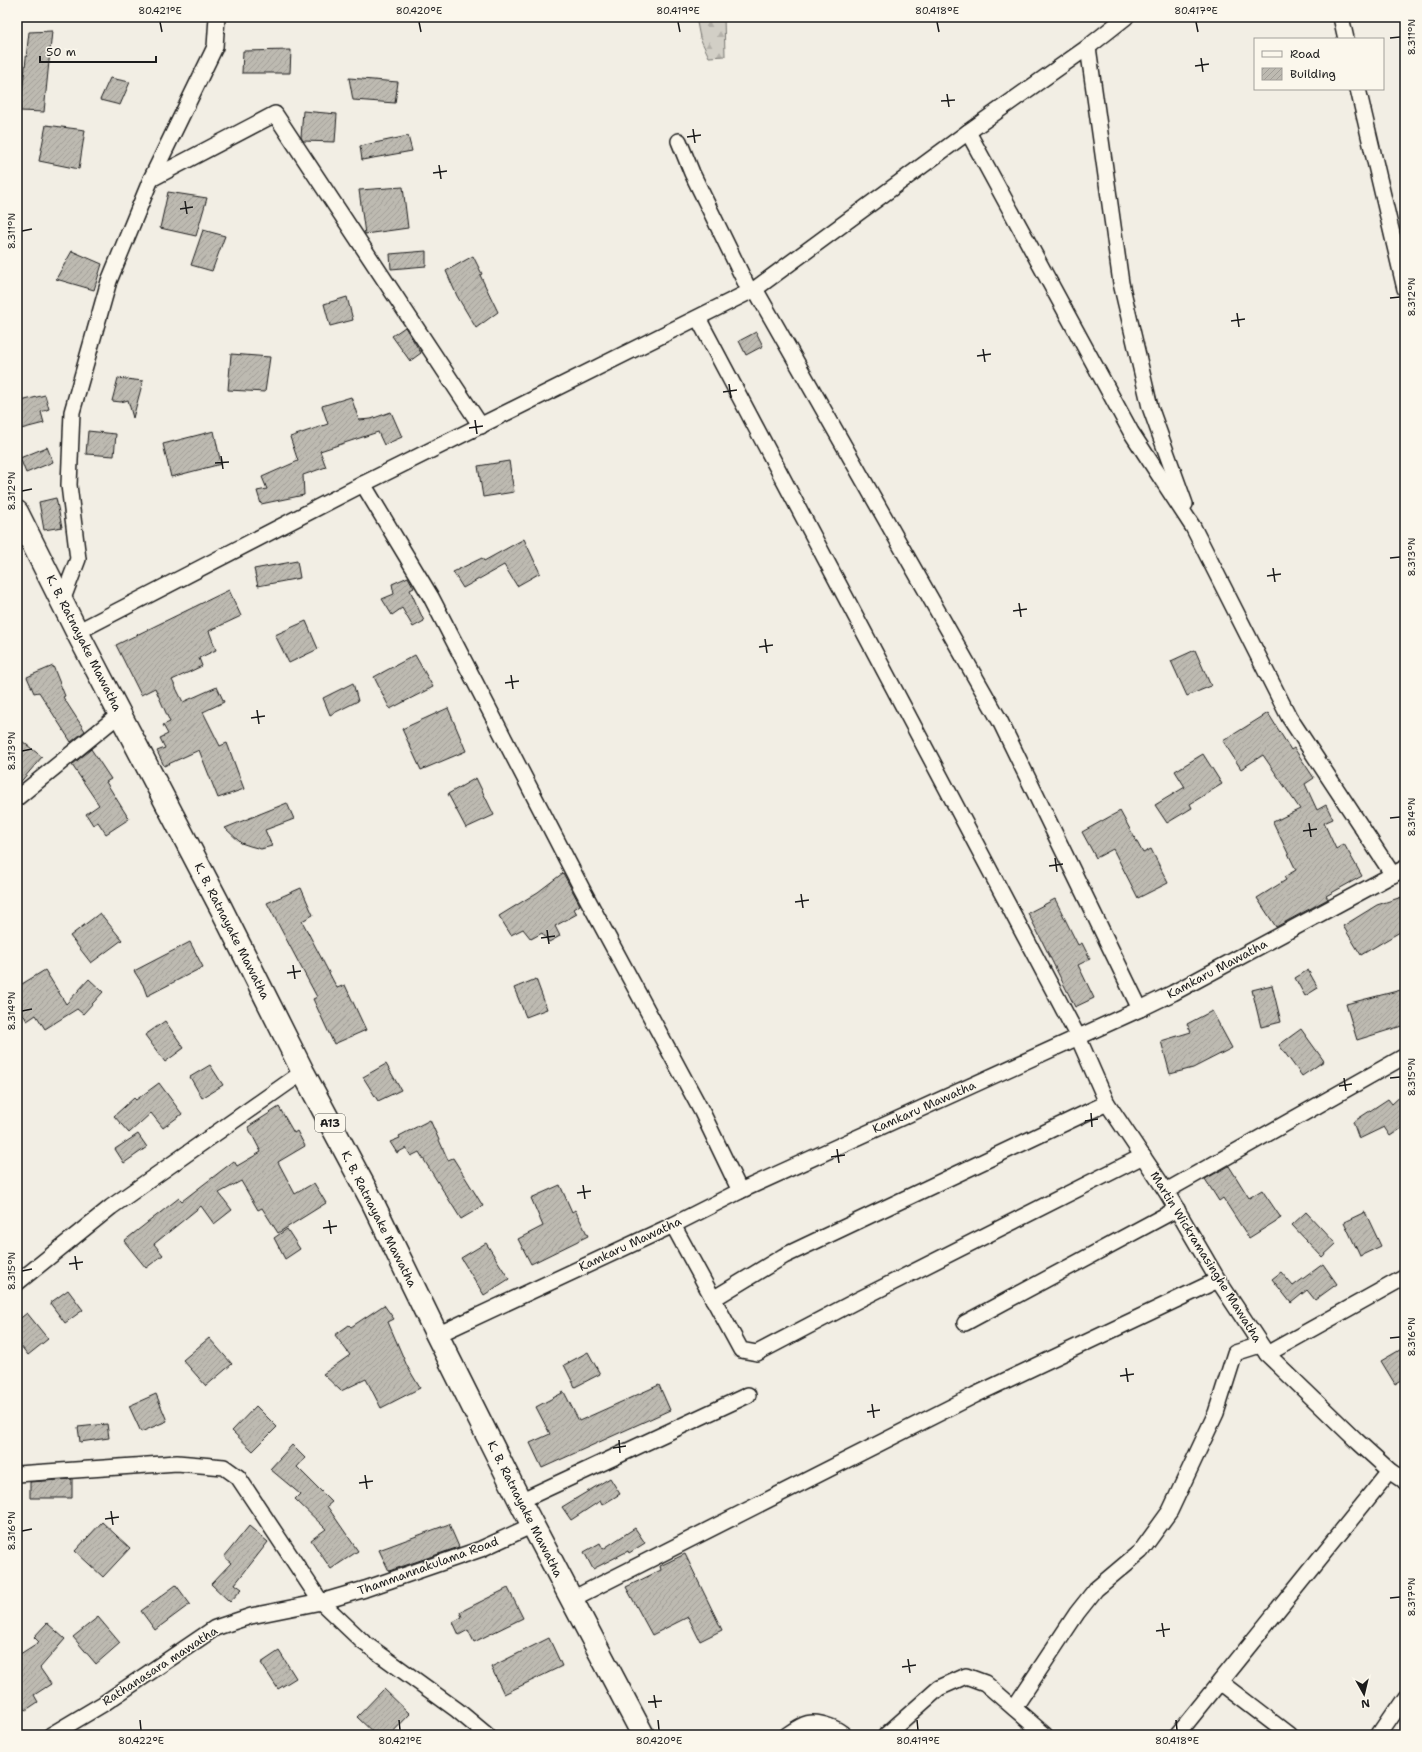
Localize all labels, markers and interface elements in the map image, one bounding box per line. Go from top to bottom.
text: 80.421°E [138,4,182,17]
text: 80.420°E [396,4,442,17]
text: 80.419°E [656,4,700,17]
text: 80.418°E [915,4,959,17]
text: 80.417°E [1174,4,1218,17]
text: 8.311°N [1405,19,1418,55]
scale bar [40,38,156,64]
legend [1254,38,1384,90]
text: 50 m [46,44,76,60]
text: Road [1290,46,1321,62]
text: Building [1290,66,1336,82]
text: 8.311°N [5,213,18,249]
text: 8.312°N [1405,278,1418,316]
text: 8.312°N [5,472,18,510]
text: 8.313°N [1405,538,1418,576]
street label: K. B. Ratnayake Mawatha [43,572,126,714]
text: 8.313°N [5,732,18,770]
text: 8.314°N [1405,798,1418,837]
street label: K. B. Ratnayake Mawatha [191,860,274,1002]
street label: Kamkaru Mawatha [1164,936,1270,1002]
text: 8.314°N [5,992,18,1031]
text: 8.315°N [1405,1058,1418,1096]
street label: Kamkaru Mawatha [870,1077,979,1137]
road number: A13 [315,1114,345,1132]
street label: K. B. Ratnayake Mawatha [338,1148,421,1290]
street label: Martin Wickramasinghe Mawatha [1147,1168,1266,1346]
street label: Kamkaru Mawatha [576,1213,684,1275]
text: 8.315°N [5,1252,18,1290]
text: 8.316°N [1405,1317,1418,1357]
street label: K. B. Ratnayake Mawatha [484,1438,567,1580]
text: 8.316°N [5,1511,18,1551]
street label: Thammannakulama Road [355,1533,501,1599]
text: 8.317°N [1405,1578,1418,1616]
street label: Rathanasara mawatha [99,1622,221,1709]
north arrow [1344,1674,1384,1714]
text: N [1360,1695,1371,1711]
text: 80.422°E [118,1734,164,1747]
text: 80.421°E [378,1734,422,1747]
text: 80.420°E [636,1734,682,1747]
text: 80.419°E [896,1734,940,1747]
text: 80.418°E [1155,1734,1199,1747]

